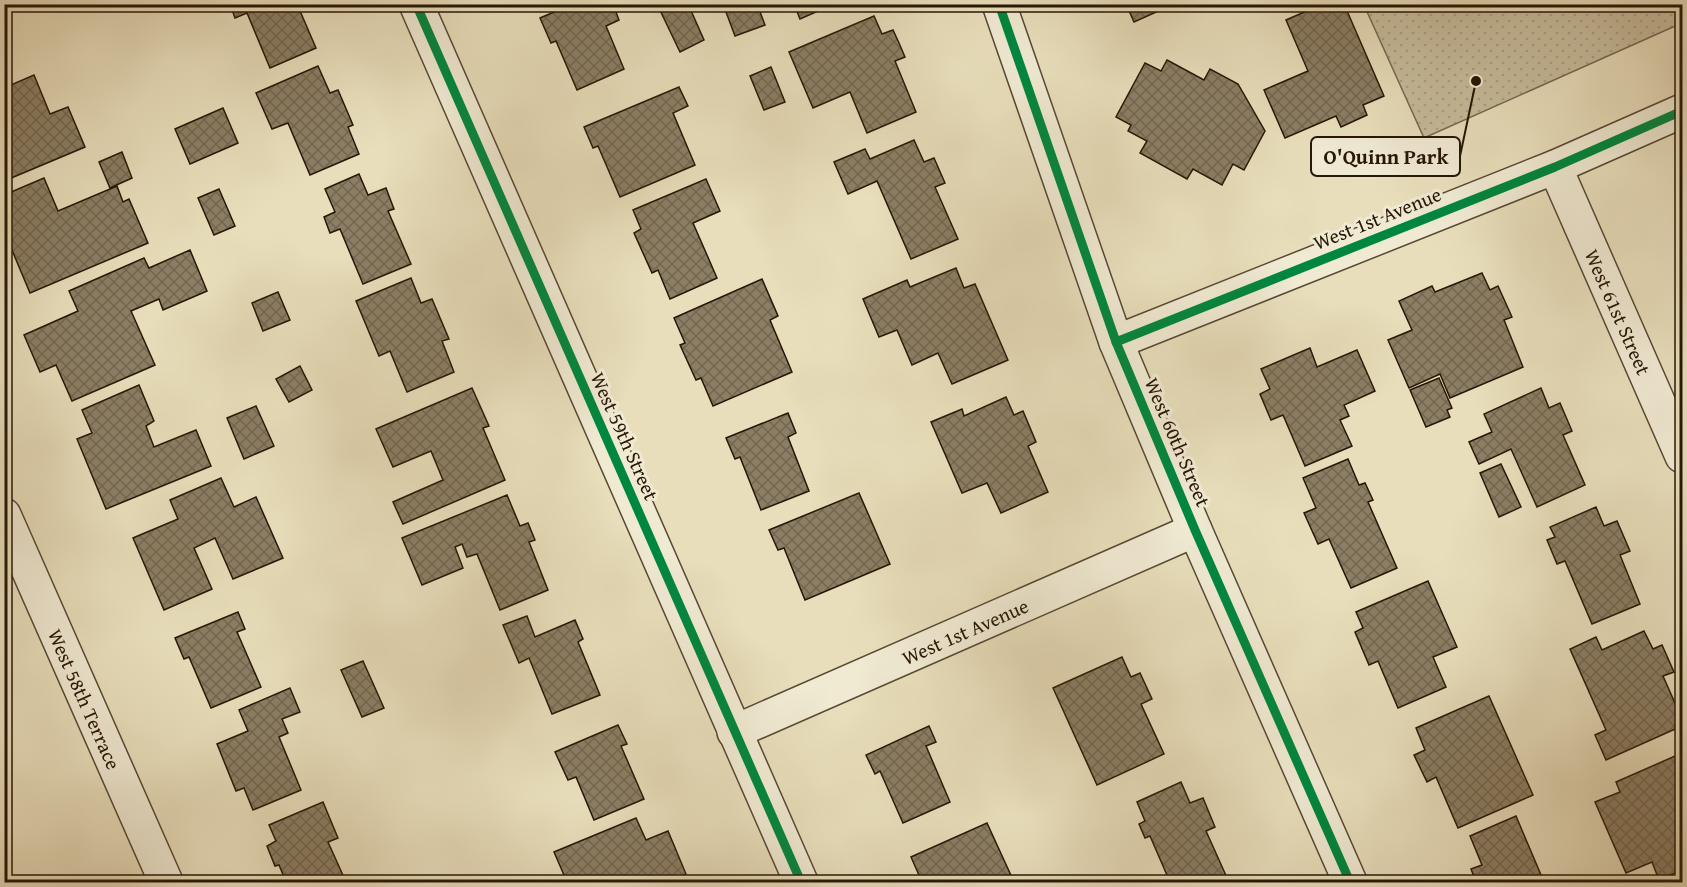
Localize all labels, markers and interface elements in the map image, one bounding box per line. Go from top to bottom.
callout: O'Quinn Park [1311,137,1460,176]
text: O'Quinn Park [1324,141,1449,172]
street label: West 1st Avenue [1309,179,1445,257]
street label: West 61st Street [1578,244,1659,379]
street label: West 59th Street [584,367,666,505]
street label: West 60th Street [1138,373,1218,511]
street label: West 1st Avenue [897,590,1033,671]
street label: West 58th Terrace [41,624,129,774]

